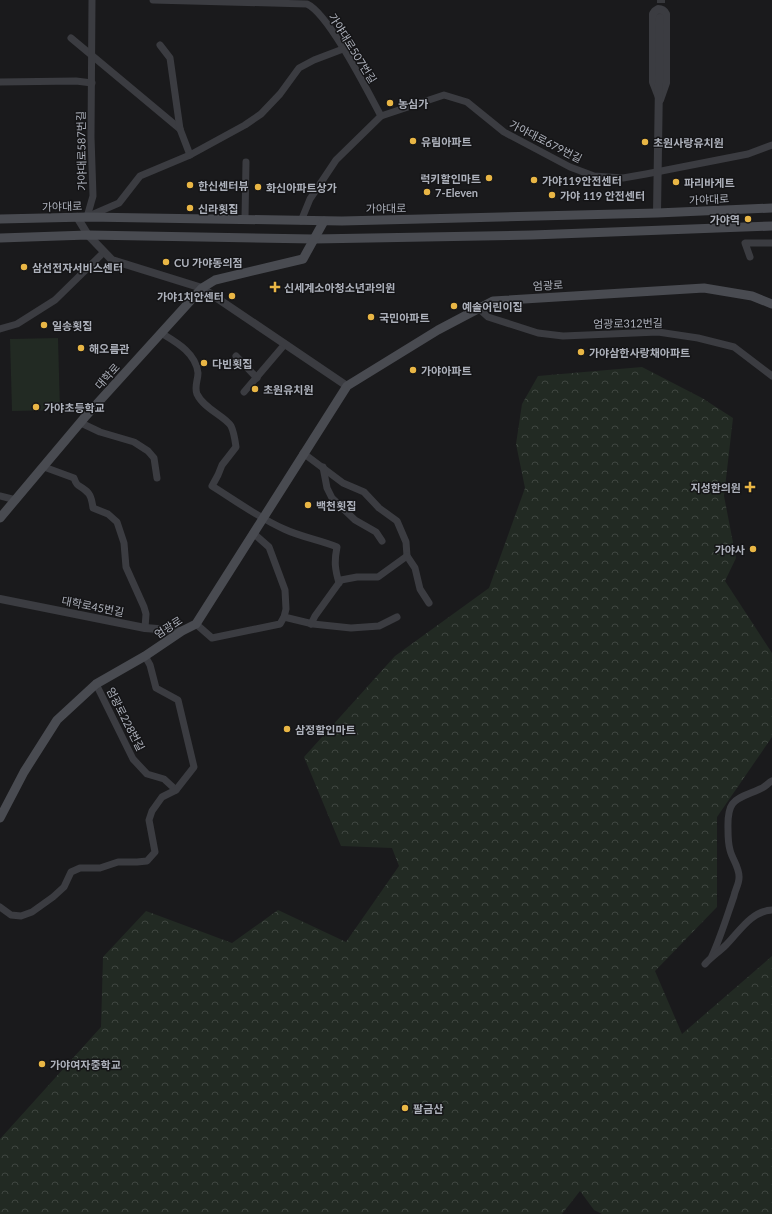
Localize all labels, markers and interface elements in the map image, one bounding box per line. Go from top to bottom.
street label: 가야대로507번길 [326,11,380,85]
place label: 농심가 [398,97,428,110]
marker: 농심가 [385,98,395,108]
street label: 가야대로587번길 [74,111,88,191]
street label: 가야대로679번길 [507,117,585,165]
place label: 유림아파트 [421,135,472,148]
marker: 유림아파트 [408,136,418,146]
place label: 초원사랑유치원 [653,136,724,149]
marker: 초원사랑유치원 [640,137,650,147]
place label: 럭키할인마트 [420,172,481,185]
marker: 럭키할인마트 [484,173,494,183]
place label: 가야119안전센터 [542,174,622,187]
marker: 가야119안전센터 [529,175,539,185]
place label: 파리바게트 [684,176,735,189]
marker: 파리바게트 [671,177,681,187]
place label: 한신센터뷰 [198,179,249,192]
marker: 한신센터뷰 [185,180,195,190]
place label: 화신아파트상가 [266,181,337,194]
marker: 화신아파트상가 [253,182,263,192]
place label: 7-Eleven [435,186,478,199]
marker: 7-Eleven [422,187,432,197]
place label: 가야 119 안전센터 [560,189,645,202]
marker: 가야 119 안전센터 [547,190,557,200]
street label: 가야대로 [688,191,730,207]
street label: 가야대로 [42,199,82,213]
street label: 가야대로 [366,201,406,215]
place label: 신라횟집 [198,202,238,215]
marker: 신라횟집 [185,203,195,213]
place label: 가야역 [710,213,740,226]
marker: 가야역 [743,214,753,224]
place label: CU 가야동의점 [174,256,243,269]
marker: CU 가야동의점 [161,257,171,267]
place label: 삼선전자서비스센터 [32,261,123,274]
marker: 삼선전자서비스센터 [19,262,29,272]
street label: 엄광로 [532,278,564,292]
marker: 신세계소아청소년과의원 [269,281,281,293]
place label: 신세계소아청소년과의원 [284,281,395,294]
place label: 가야1치안센터 [157,290,224,303]
marker: 가야1치안센터 [227,291,237,301]
place label: 예솔어린이집 [462,300,523,313]
marker: 예솔어린이집 [449,301,459,311]
place label: 국민아파트 [379,311,430,324]
marker: 국민아파트 [366,312,376,322]
street label: 엄광로312번길 [593,316,663,330]
place label: 일송횟집 [52,319,92,332]
marker: 일송횟집 [39,320,49,330]
place label: 해오름관 [89,342,129,355]
marker: 해오름관 [76,343,86,353]
place label: 가야삼한사랑채아파트 [589,346,690,359]
marker: 가야삼한사랑채아파트 [576,347,586,357]
place label: 다빈횟집 [212,357,252,370]
marker: 다빈횟집 [199,358,209,368]
street label: 대학로 [92,360,122,392]
place label: 가야아파트 [421,364,472,377]
marker: 가야아파트 [408,365,418,375]
place label: 초원유치원 [263,383,314,396]
marker: 초원유치원 [250,384,260,394]
place label: 가야초등학교 [44,401,105,414]
marker: 가야초등학교 [31,402,41,412]
place label: 지성한의원 [690,481,741,494]
marker: 지성한의원 [744,481,756,493]
place label: 백천횟집 [316,499,356,512]
marker: 백천횟집 [303,500,313,510]
place label: 가야사 [715,543,745,556]
marker: 가야사 [748,544,758,554]
street label: 대학로45번길 [61,594,125,618]
street label: 엄광로 [152,613,184,641]
street label: 엄광로228번길 [104,685,148,753]
place label: 삼정할인마트 [295,723,356,736]
marker: 삼정할인마트 [282,724,292,734]
place label: 가야여자중학교 [50,1058,121,1071]
marker: 가야여자중학교 [37,1059,47,1069]
place label: 팔금산 [413,1102,443,1115]
marker: 팔금산 [400,1103,410,1113]

